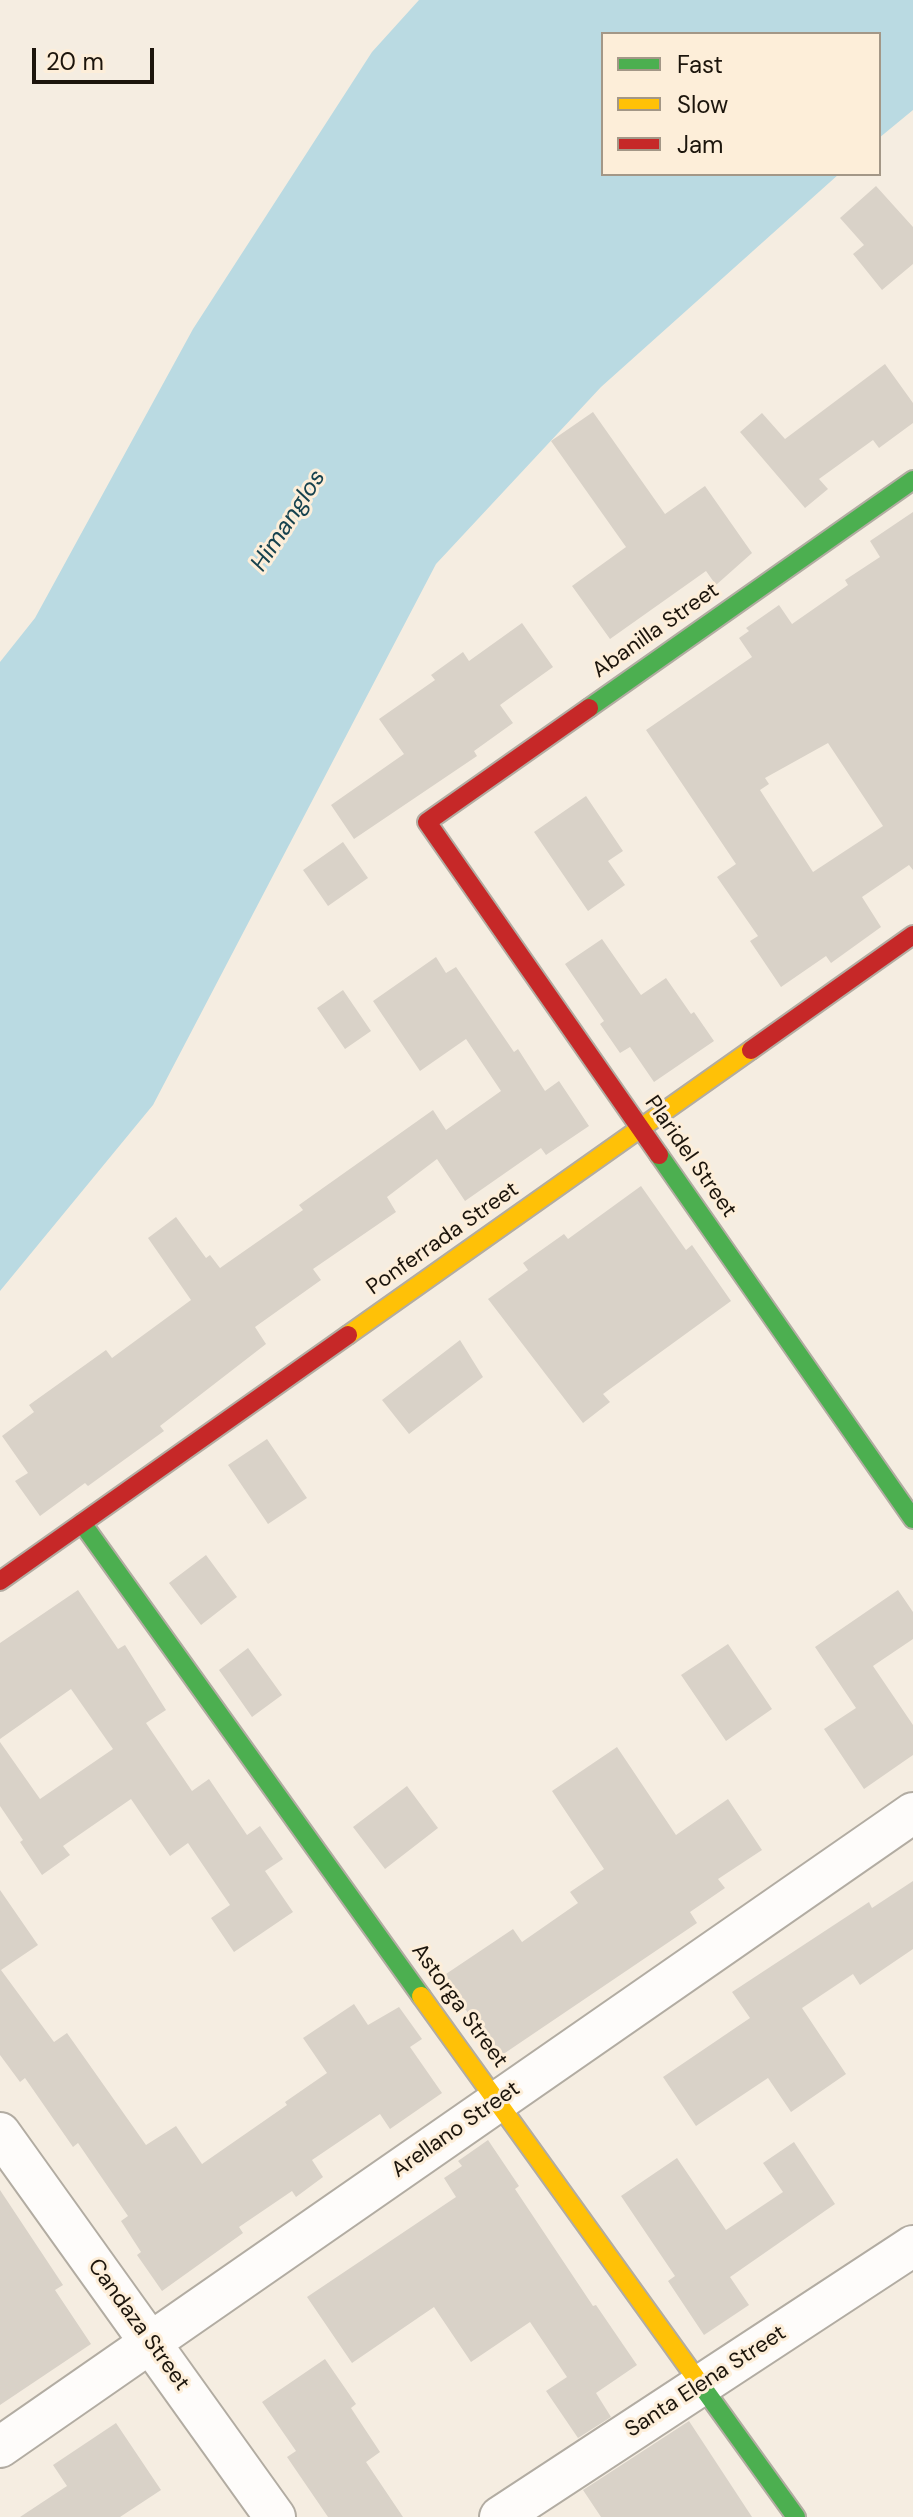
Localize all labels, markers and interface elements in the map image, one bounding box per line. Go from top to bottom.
scale bar [36,32,158,82]
legend [601,32,881,176]
text: 20 m [46,46,104,77]
text: Fast [677,49,723,80]
text: Slow [677,89,728,120]
text: Jam [677,129,723,160]
water label: Himanglos [245,465,333,577]
street label: Abanilla Street [588,578,724,684]
street label: Plaridel Street [638,1091,742,1223]
street label: Ponferrada Street [362,1177,524,1301]
street label: Astorga Street [405,1939,513,2073]
street label: Arellano Street [387,2076,525,2184]
street label: Candaza Street [81,2254,195,2396]
street label: Santa Elena Street [621,2320,791,2444]

